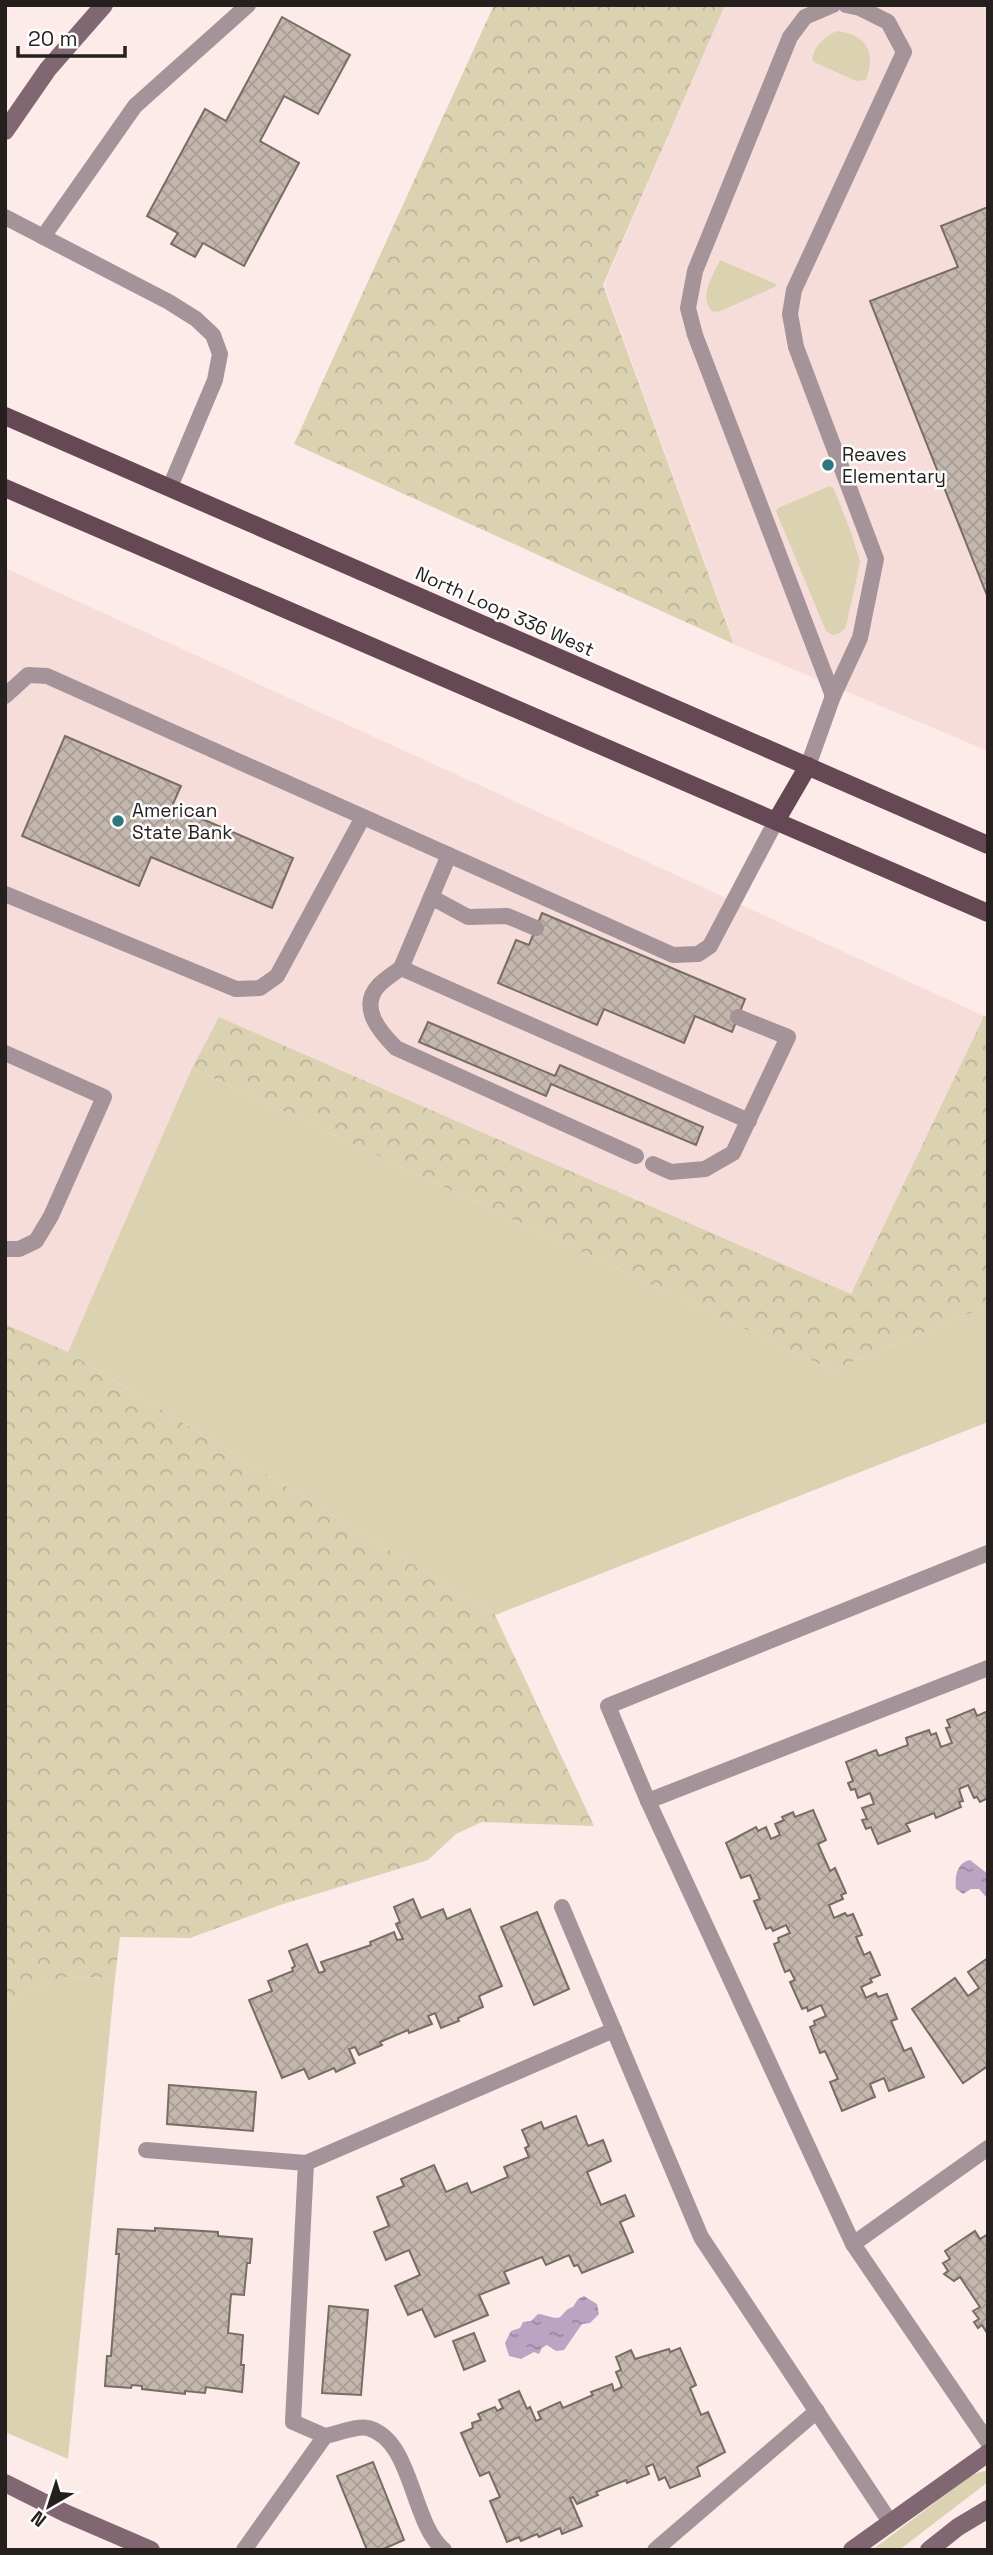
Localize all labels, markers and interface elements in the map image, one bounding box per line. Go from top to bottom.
scale bar [18,14,124,58]
text: 20 m [28,25,78,52]
place label: Reaves Elementary [842,442,946,489]
marker: Reaves Elementary [820,457,836,473]
street label: North Loop 336 West [411,561,598,662]
place label: American State Bank [132,798,233,845]
marker: American State Bank [110,813,126,829]
north arrow [14,2471,84,2541]
text: N [26,2505,51,2533]

